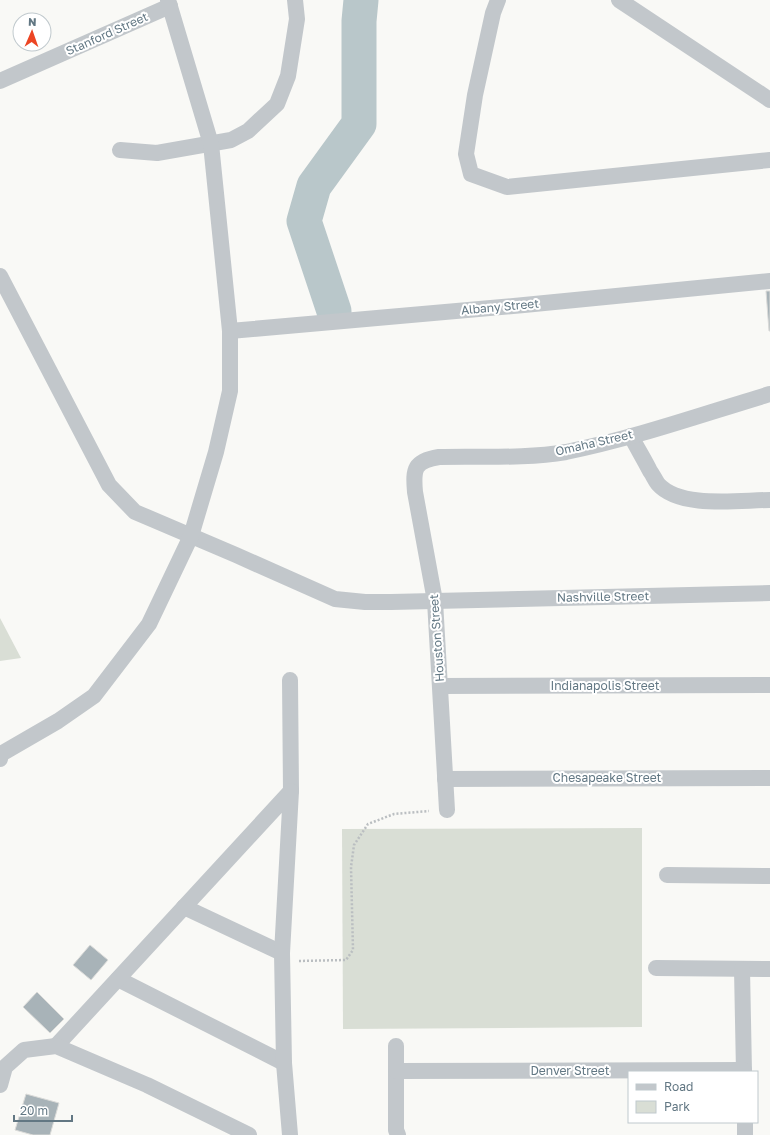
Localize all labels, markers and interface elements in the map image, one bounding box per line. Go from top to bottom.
street label: Stanford Street [63,9,150,58]
north arrow [12,12,52,52]
text: N [28,15,37,28]
street label: Albany Street [460,296,540,317]
street label: Omaha Street [554,426,634,459]
street label: Nashville Street [557,588,649,605]
street label: Houston Street [426,594,447,682]
street label: Indianapolis Street [550,678,660,693]
street label: Chesapeake Street [553,770,662,785]
street label: Denver Street [530,1063,610,1078]
legend [628,1071,758,1123]
text: Road [664,1079,693,1094]
scale bar [14,1097,72,1123]
text: Park [664,1099,690,1114]
text: 20 m [20,1103,48,1118]

